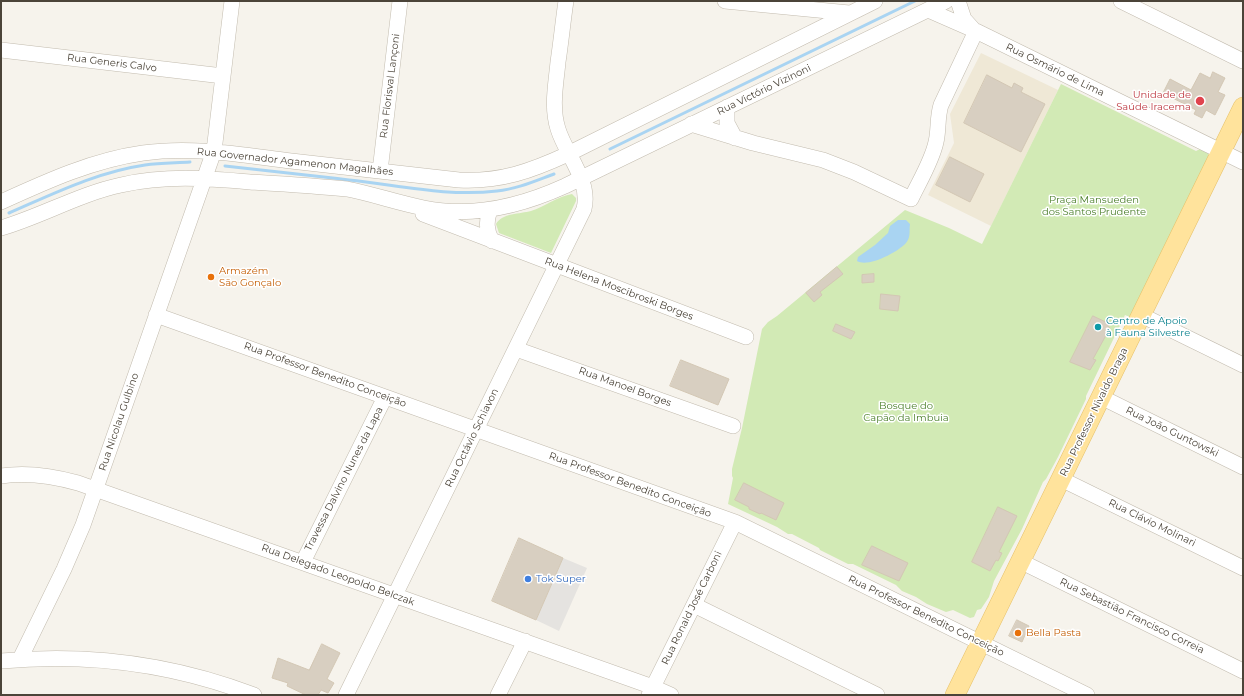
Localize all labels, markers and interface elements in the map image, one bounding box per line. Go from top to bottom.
street label: Rua Florisval Lançoni [378,33,402,139]
street label: Rua Osmário de Lima [1004,41,1106,99]
street label: Rua Generis Calvo [66,52,158,74]
street label: Rua Victório Vizinoni [715,62,813,118]
place label: Unidade de Saúde Iracema [1116,89,1191,112]
marker: Unidade de Saúde Iracema [1194,95,1206,107]
street label: Rua Governador Agamenon Magalhães [196,146,394,178]
park label: Praça Mansueden dos Santos Prudente [1042,194,1146,218]
street label: Rua Helena Moscibroski Borges [543,255,695,323]
place label: Armazém São Gonçalo [219,265,281,288]
marker: Armazém São Gonçalo [206,272,216,282]
place label: Centro de Apoio à Fauna Silvestre [1106,315,1190,338]
marker: Centro de Apoio à Fauna Silvestre [1093,322,1103,332]
street label: Rua Professor Benedito Conceição [242,340,408,410]
street label: Rua Professor Nivaldo Braga [1058,346,1130,478]
street label: Rua Manoel Borges [577,365,673,409]
street label: Rua Nicolau Gulbino [97,372,141,472]
street label: Rua Octávio Schiavon [443,387,501,489]
park label: Bosque do Capão da Imbuia [863,400,949,424]
street label: Rua João Guntowski [1124,404,1220,460]
street label: Travessa Dalvino Nunes da Lapa [302,405,386,553]
street label: Rua Professor Benedito Conceição [547,450,713,520]
street label: Rua Clávio Molinari [1106,497,1198,549]
street label: Rua Delegado Leopoldo Belczak [260,542,416,608]
street label: Rua Ronald José Carboni [659,549,725,667]
place label: Tok Super [536,573,586,585]
street label: Rua Professor Benedito Conceição [846,573,1006,659]
marker: Tok Super [523,574,533,584]
street label: Rua Sebastião Francisco Correia [1058,576,1206,656]
place label: Bella Pasta [1026,627,1081,639]
marker: Bella Pasta [1013,628,1023,638]

